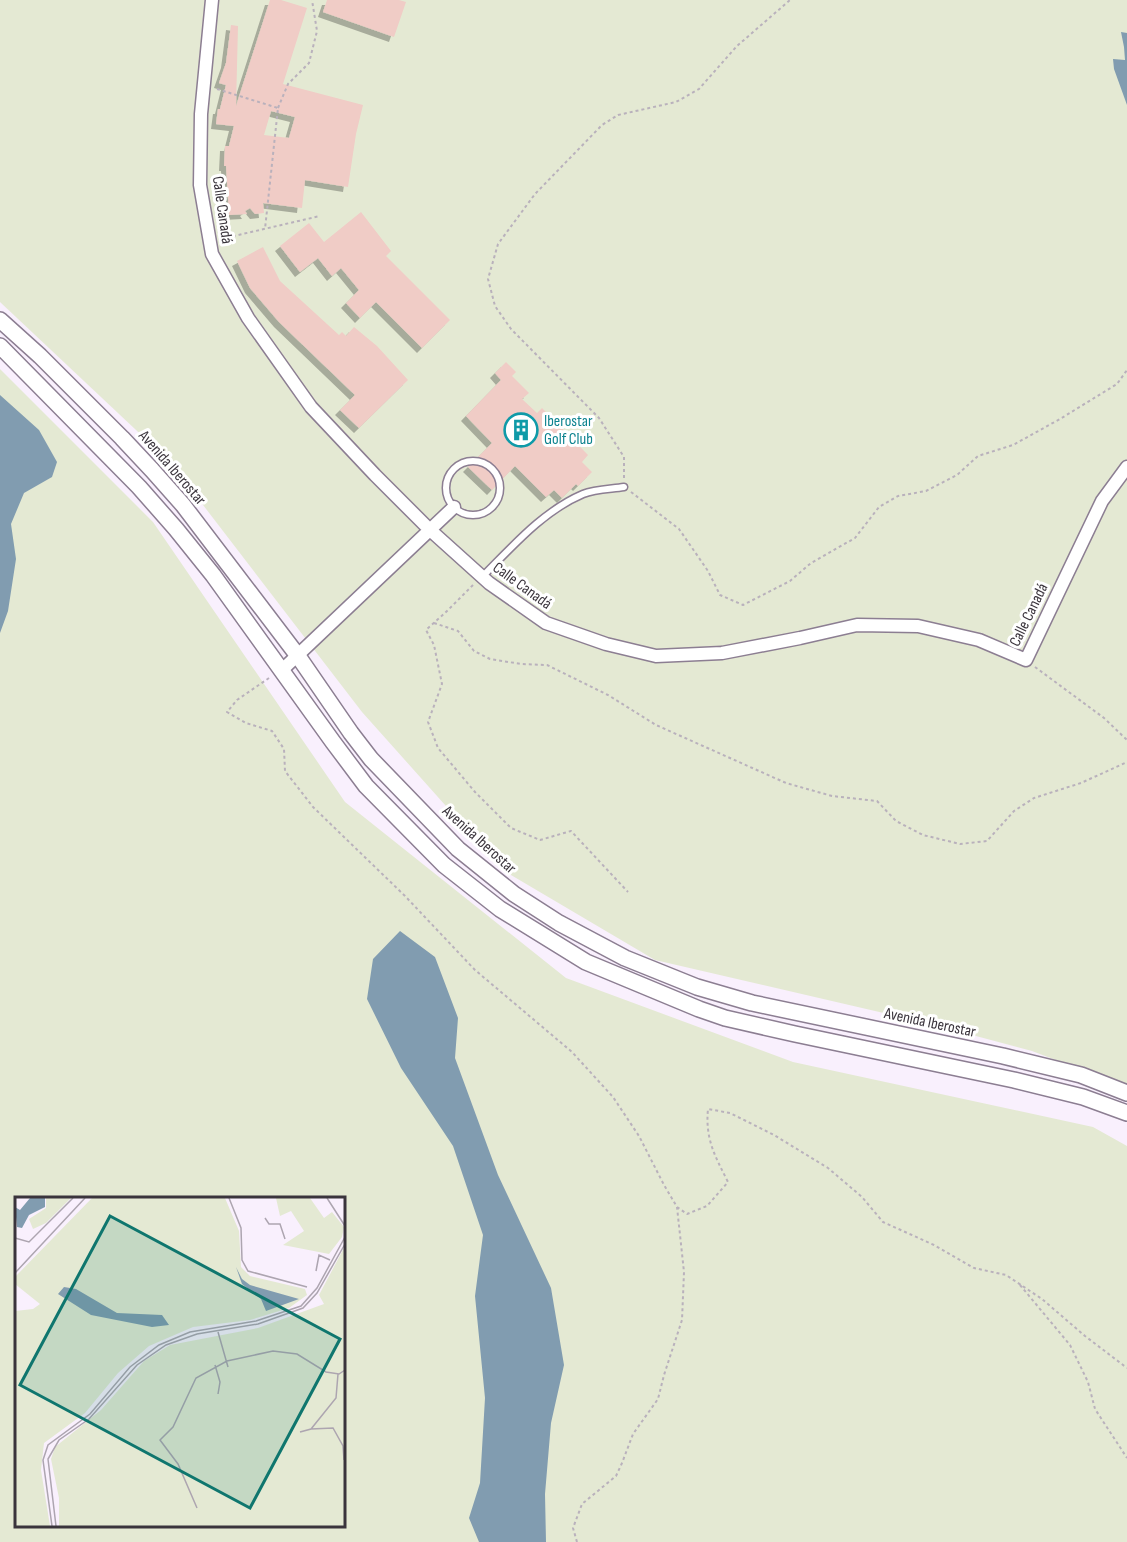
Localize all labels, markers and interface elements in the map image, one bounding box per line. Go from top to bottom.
street label: Calle Canadá [208,175,236,245]
building icon: Iberostar Golf Club [503,412,539,448]
place label: Iberostar Golf Club [544,412,593,449]
street label: Avenida Iberostar [134,426,210,510]
street label: Calle Canadá [489,558,555,614]
street label: Calle Canadá [1006,580,1052,650]
street label: Avenida Iberostar [437,801,520,878]
street label: Avenida Iberostar [882,1004,978,1042]
inset map [15,1197,345,1527]

